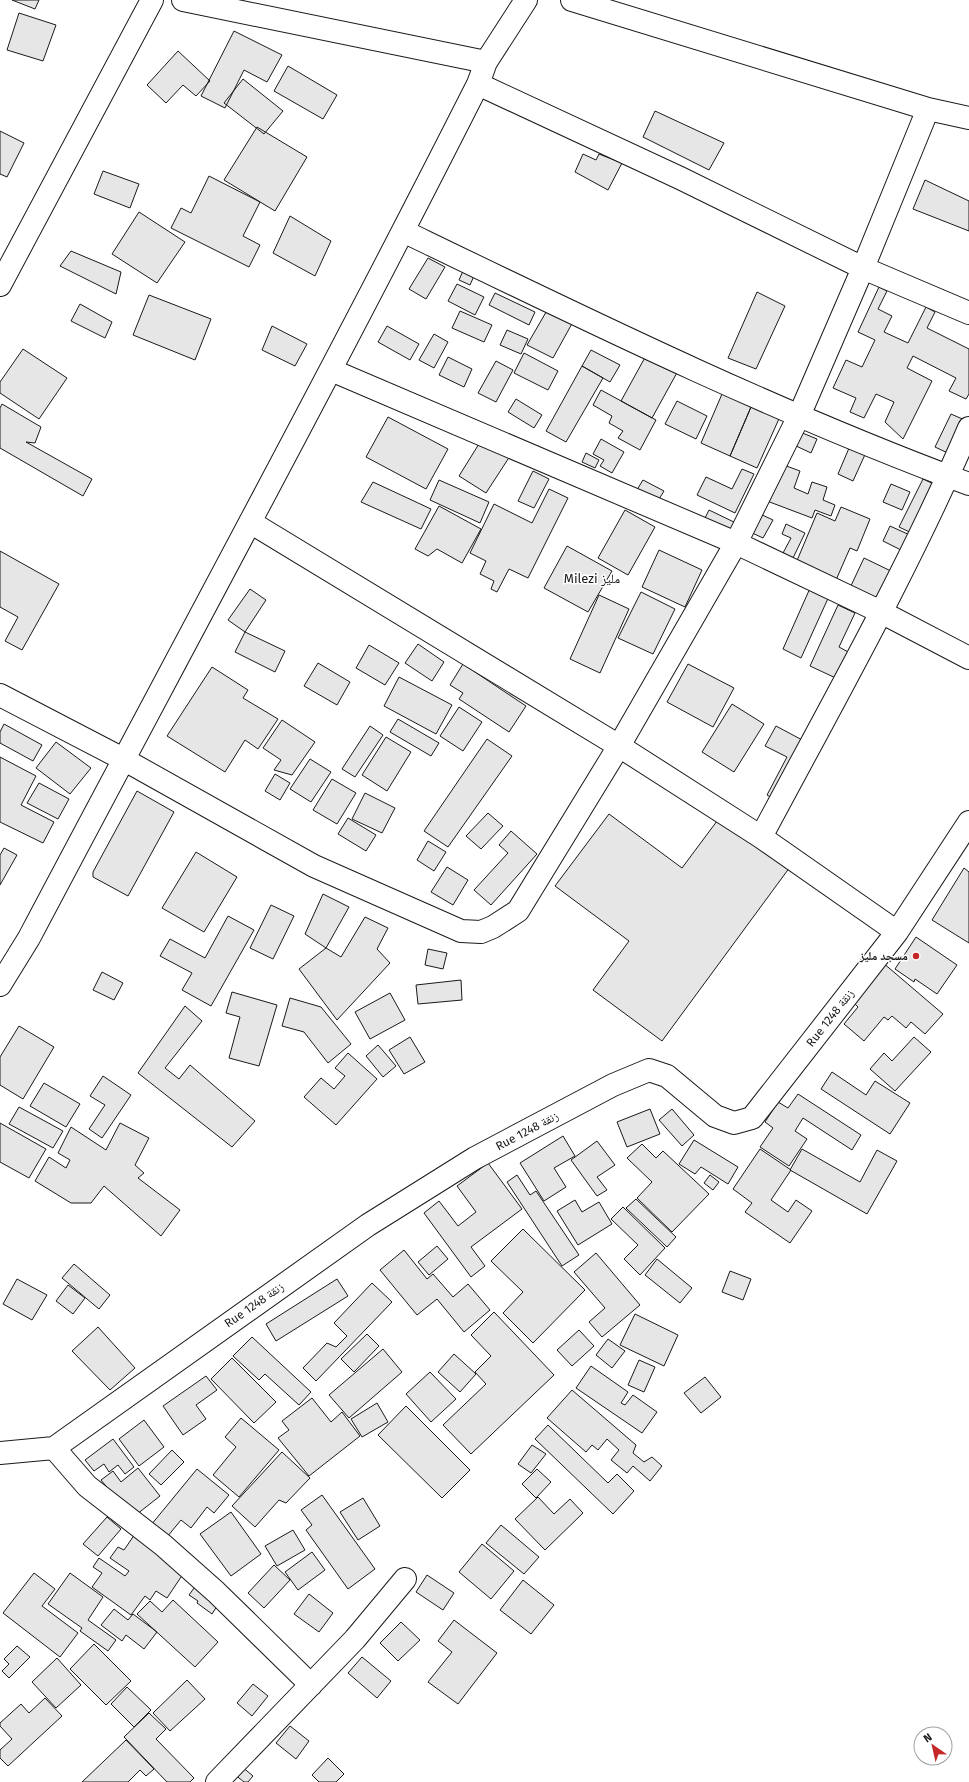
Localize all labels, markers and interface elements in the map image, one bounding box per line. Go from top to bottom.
district label: Milezi مليز [564,571,620,587]
place label: مسجد مليز [859,949,908,963]
marker: مسجد مليز [911,951,921,961]
street label: Rue 1248 زنقة [803,986,857,1049]
street label: Rue 1248 زنقة [493,1108,561,1153]
street label: Rue 1248 زنقة [222,1279,287,1331]
north arrow [913,1726,953,1766]
text: N [921,1731,934,1746]

